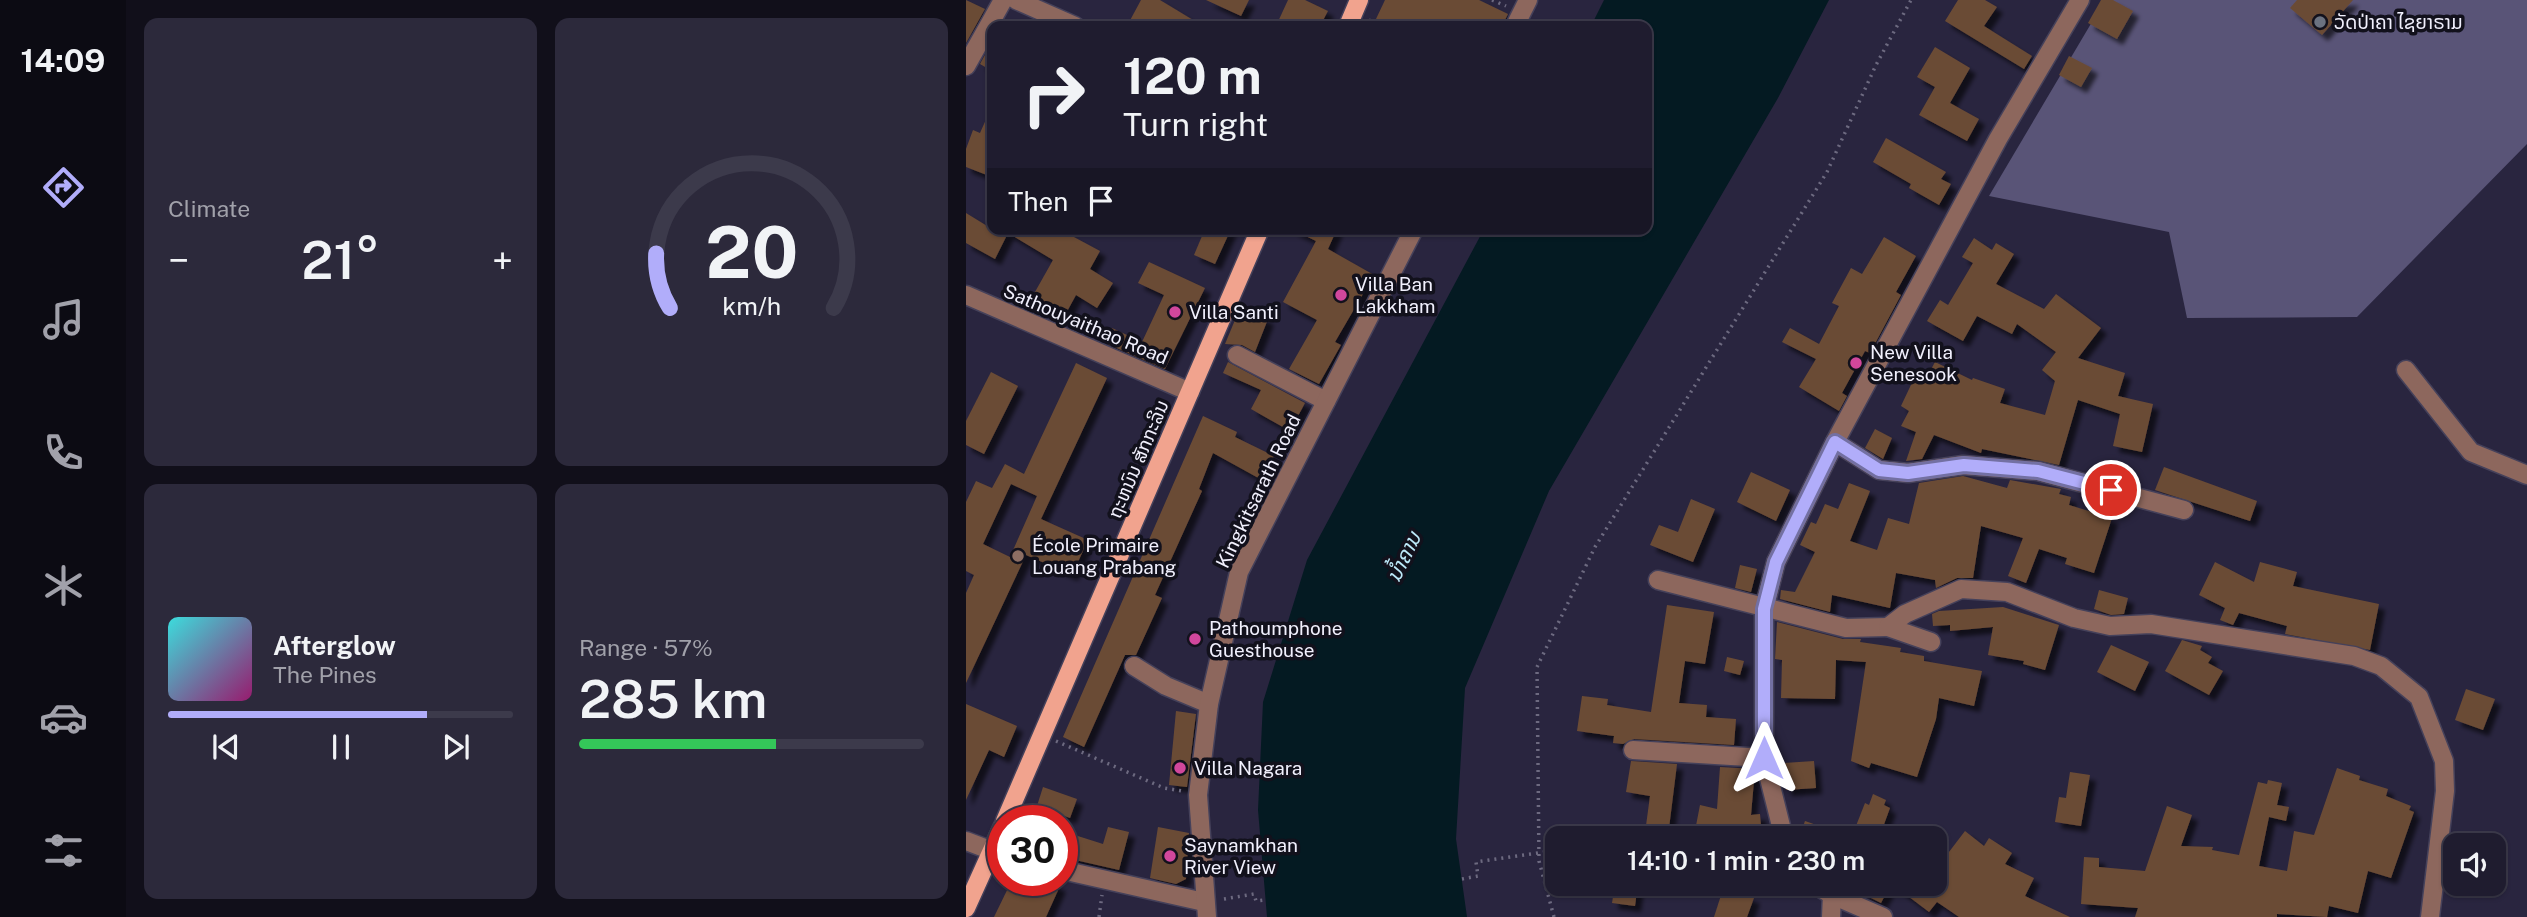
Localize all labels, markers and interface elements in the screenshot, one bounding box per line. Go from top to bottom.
place label: ວັດປ່າຄາ ໄຊຍາຣາມ [2334,11,2463,33]
marker: ວັດປ່າຄາ ໄຊຍາຣາມ [2312,14,2328,30]
text: 14:09 [21,42,105,79]
text: 120 m [1123,47,1262,105]
icon: right [1008,49,1099,140]
text: Turn right [1123,106,1268,143]
icon: directions [39,163,88,212]
icon: arrive [1082,182,1120,220]
text: Then [1008,186,1068,217]
text: Climate [168,195,250,222]
text: 20 [705,209,798,294]
text: 21° [301,230,380,291]
text: − [168,238,189,283]
text: + [492,238,513,283]
place label: Villa Ban Lakkham [1355,273,1435,317]
street label: Sathouyaithao Road [1000,279,1172,369]
marker: Villa Ban Lakkham [1333,287,1349,303]
text: km/h [722,291,781,321]
icon: music [39,295,88,344]
place label: Villa Santi [1189,301,1279,323]
marker: Villa Santi [1167,304,1183,320]
place label: New Villa Senesook [1870,341,1957,385]
marker: New Villa Senesook [1848,355,1864,371]
street label: ຖະຫນົນ ສັກກະລິນ [1103,396,1173,522]
street label: Kingkitsarath Road [1211,410,1305,572]
icon: phone [39,428,88,477]
pin [2081,460,2141,520]
icon: arrive [2092,471,2130,509]
water label: ນ້ຳຄານ [1378,525,1427,586]
place label: École Primaire Louang Prabang [1032,534,1177,578]
marker: École Primaire Louang Prabang [1010,548,1026,564]
icon: climate [39,561,88,610]
place label: Pathoumphone Guesthouse [1209,617,1342,661]
text: Afterglow [273,630,396,661]
marker: Pathoumphone Guesthouse [1187,631,1203,647]
text: Range · 57% [579,634,713,661]
text: The Pines [273,661,377,688]
text: 285 km [579,669,767,730]
icon: car [39,693,88,742]
position arrow [1727,721,1801,795]
icon: previous [207,728,245,766]
icon: pause [322,728,360,766]
icon: next [437,728,475,766]
place label: Villa Nagara [1194,757,1302,779]
marker: Villa Nagara [1172,760,1188,776]
speed limit sign: 30 [987,805,1078,896]
icon: filters [39,826,88,875]
map controls [2443,833,2506,896]
button: sound [2443,833,2506,896]
place label: Saynamkhan River View [1184,834,1298,878]
text: 14:10 · 1 min · 230 m [1627,845,1865,876]
marker: Saynamkhan River View [1162,848,1178,864]

